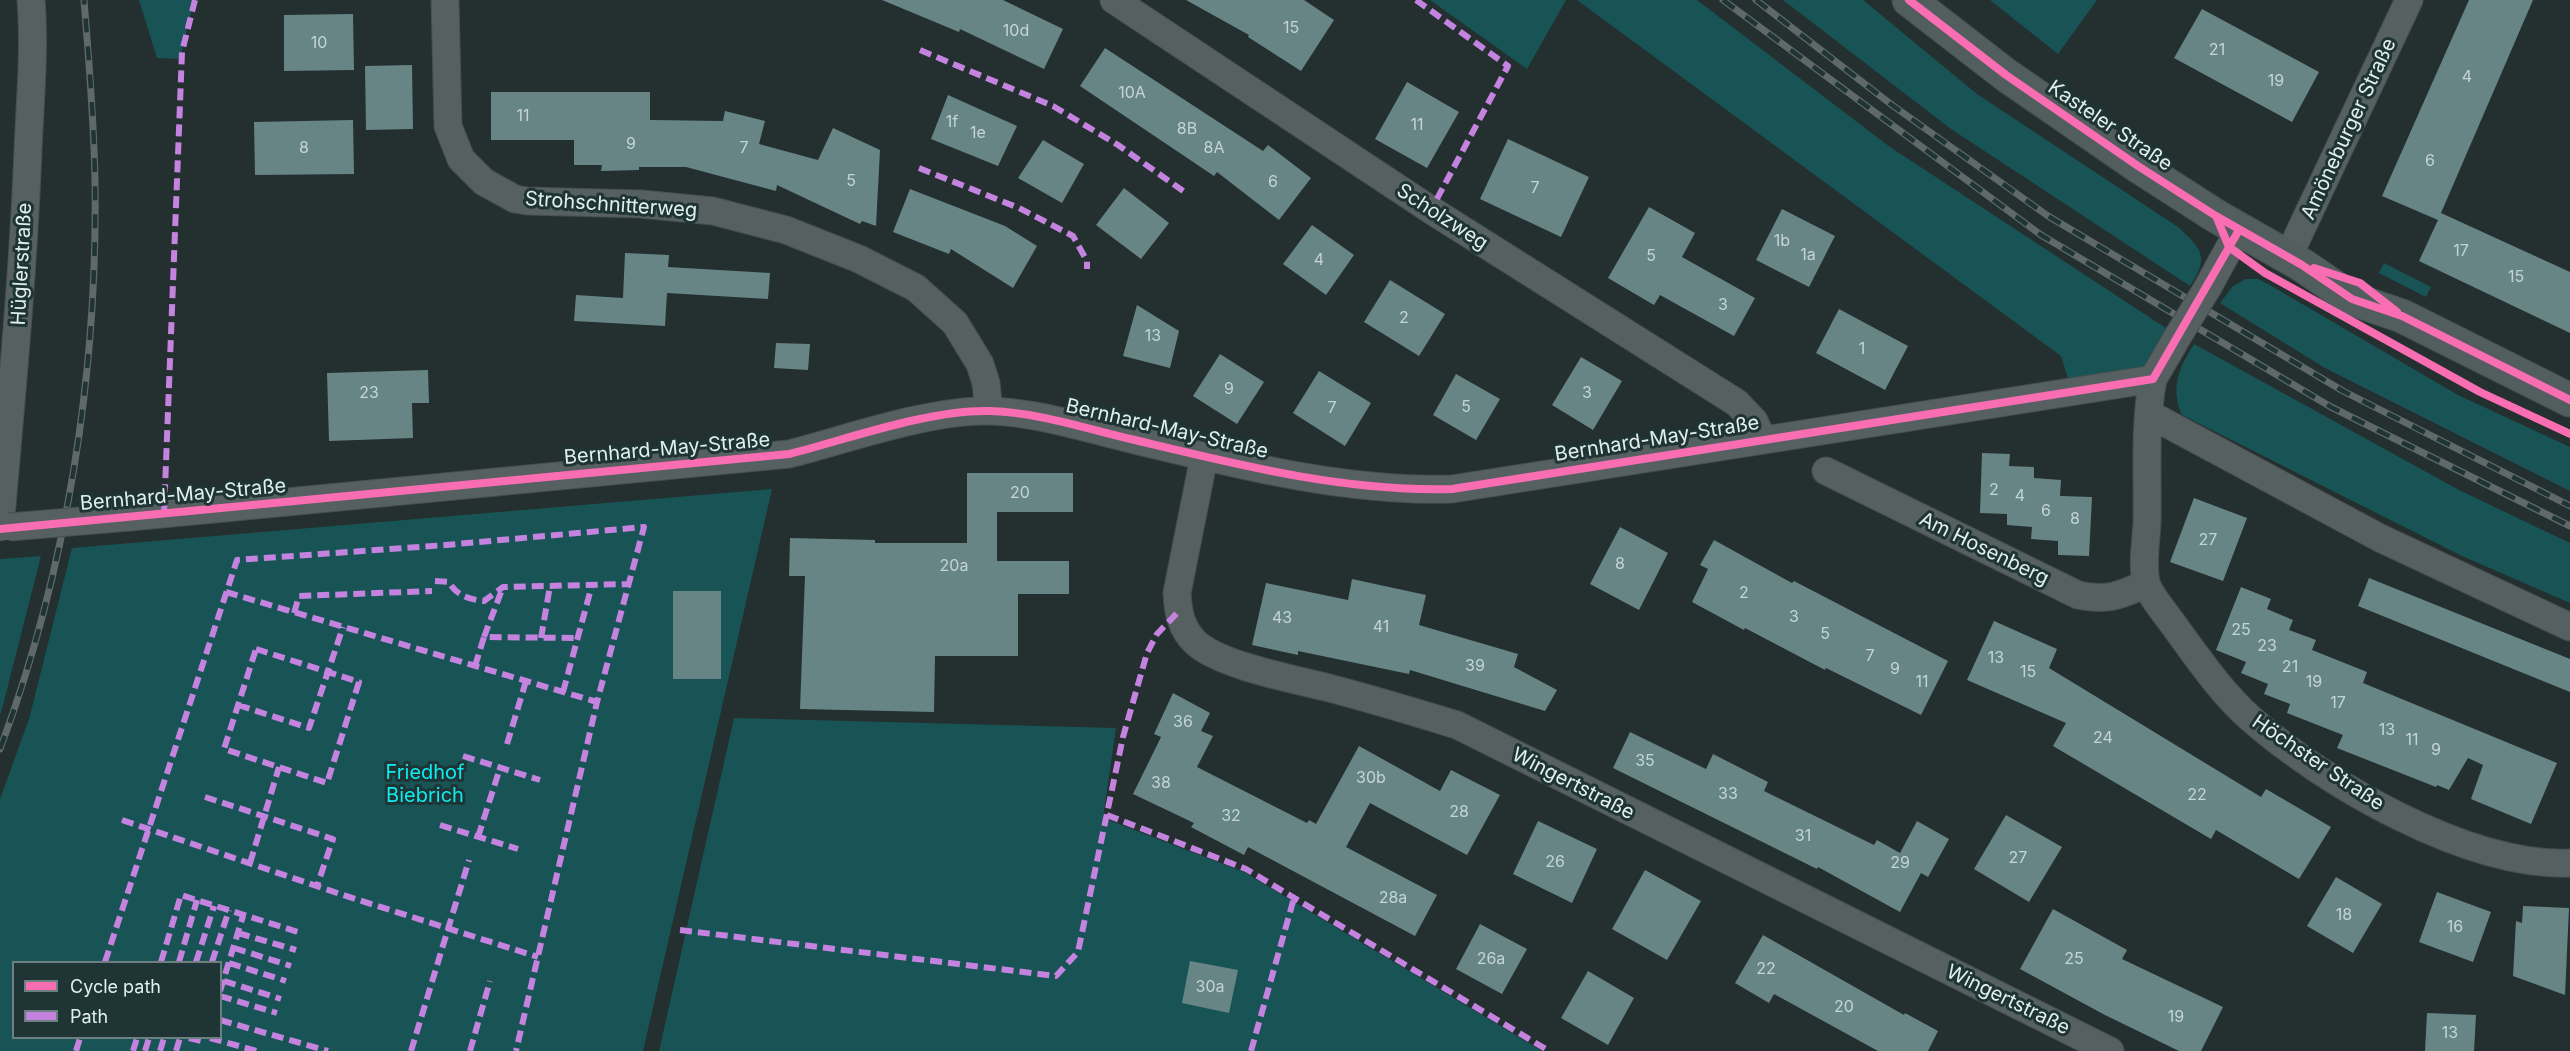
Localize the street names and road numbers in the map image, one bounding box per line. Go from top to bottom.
street label: Amöneburger Straße [2296,35,2402,223]
street label: Kasteler Straße [2043,76,2177,176]
street label: Scholzweg [1392,179,1492,255]
street label: Strohschnitterweg [524,187,698,223]
street label: Hüglerstraße [7,202,37,326]
street label: Bernhard-May-Straße [1064,394,1270,464]
street label: Bernhard-May-Straße [1553,411,1761,467]
street label: Bernhard-May-Straße [563,428,771,470]
street label: Bernhard-May-Straße [79,474,287,516]
street label: Am Hosenberg [1915,507,2053,591]
street label: Höchster Straße [2247,710,2389,816]
street label: Wingertstraße [1508,743,1638,825]
street label: Wingertstraße [1942,960,2074,1040]

